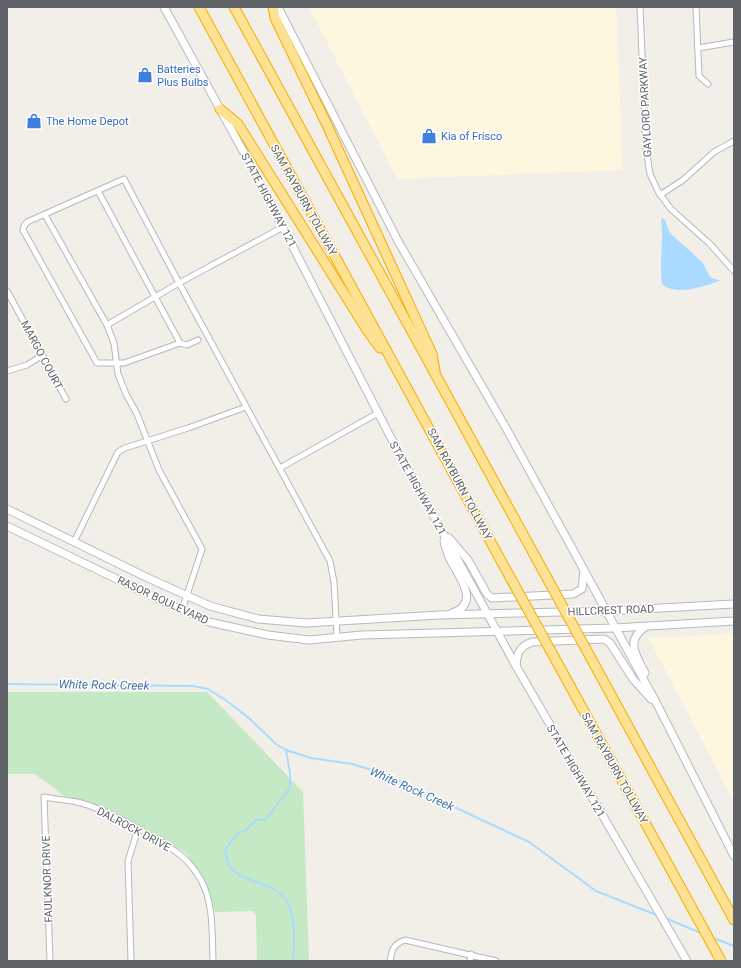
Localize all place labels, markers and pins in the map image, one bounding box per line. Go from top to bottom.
place label: Batteries Plus Bulbs [157,63,209,89]
shop icon: Batteries Plus Bulbs [136,66,154,84]
shop icon: The Home Depot [25,112,43,130]
place label: The Home Depot [46,115,129,128]
shop icon: Kia of Frisco [420,127,438,145]
place label: Kia of Frisco [441,130,502,143]

